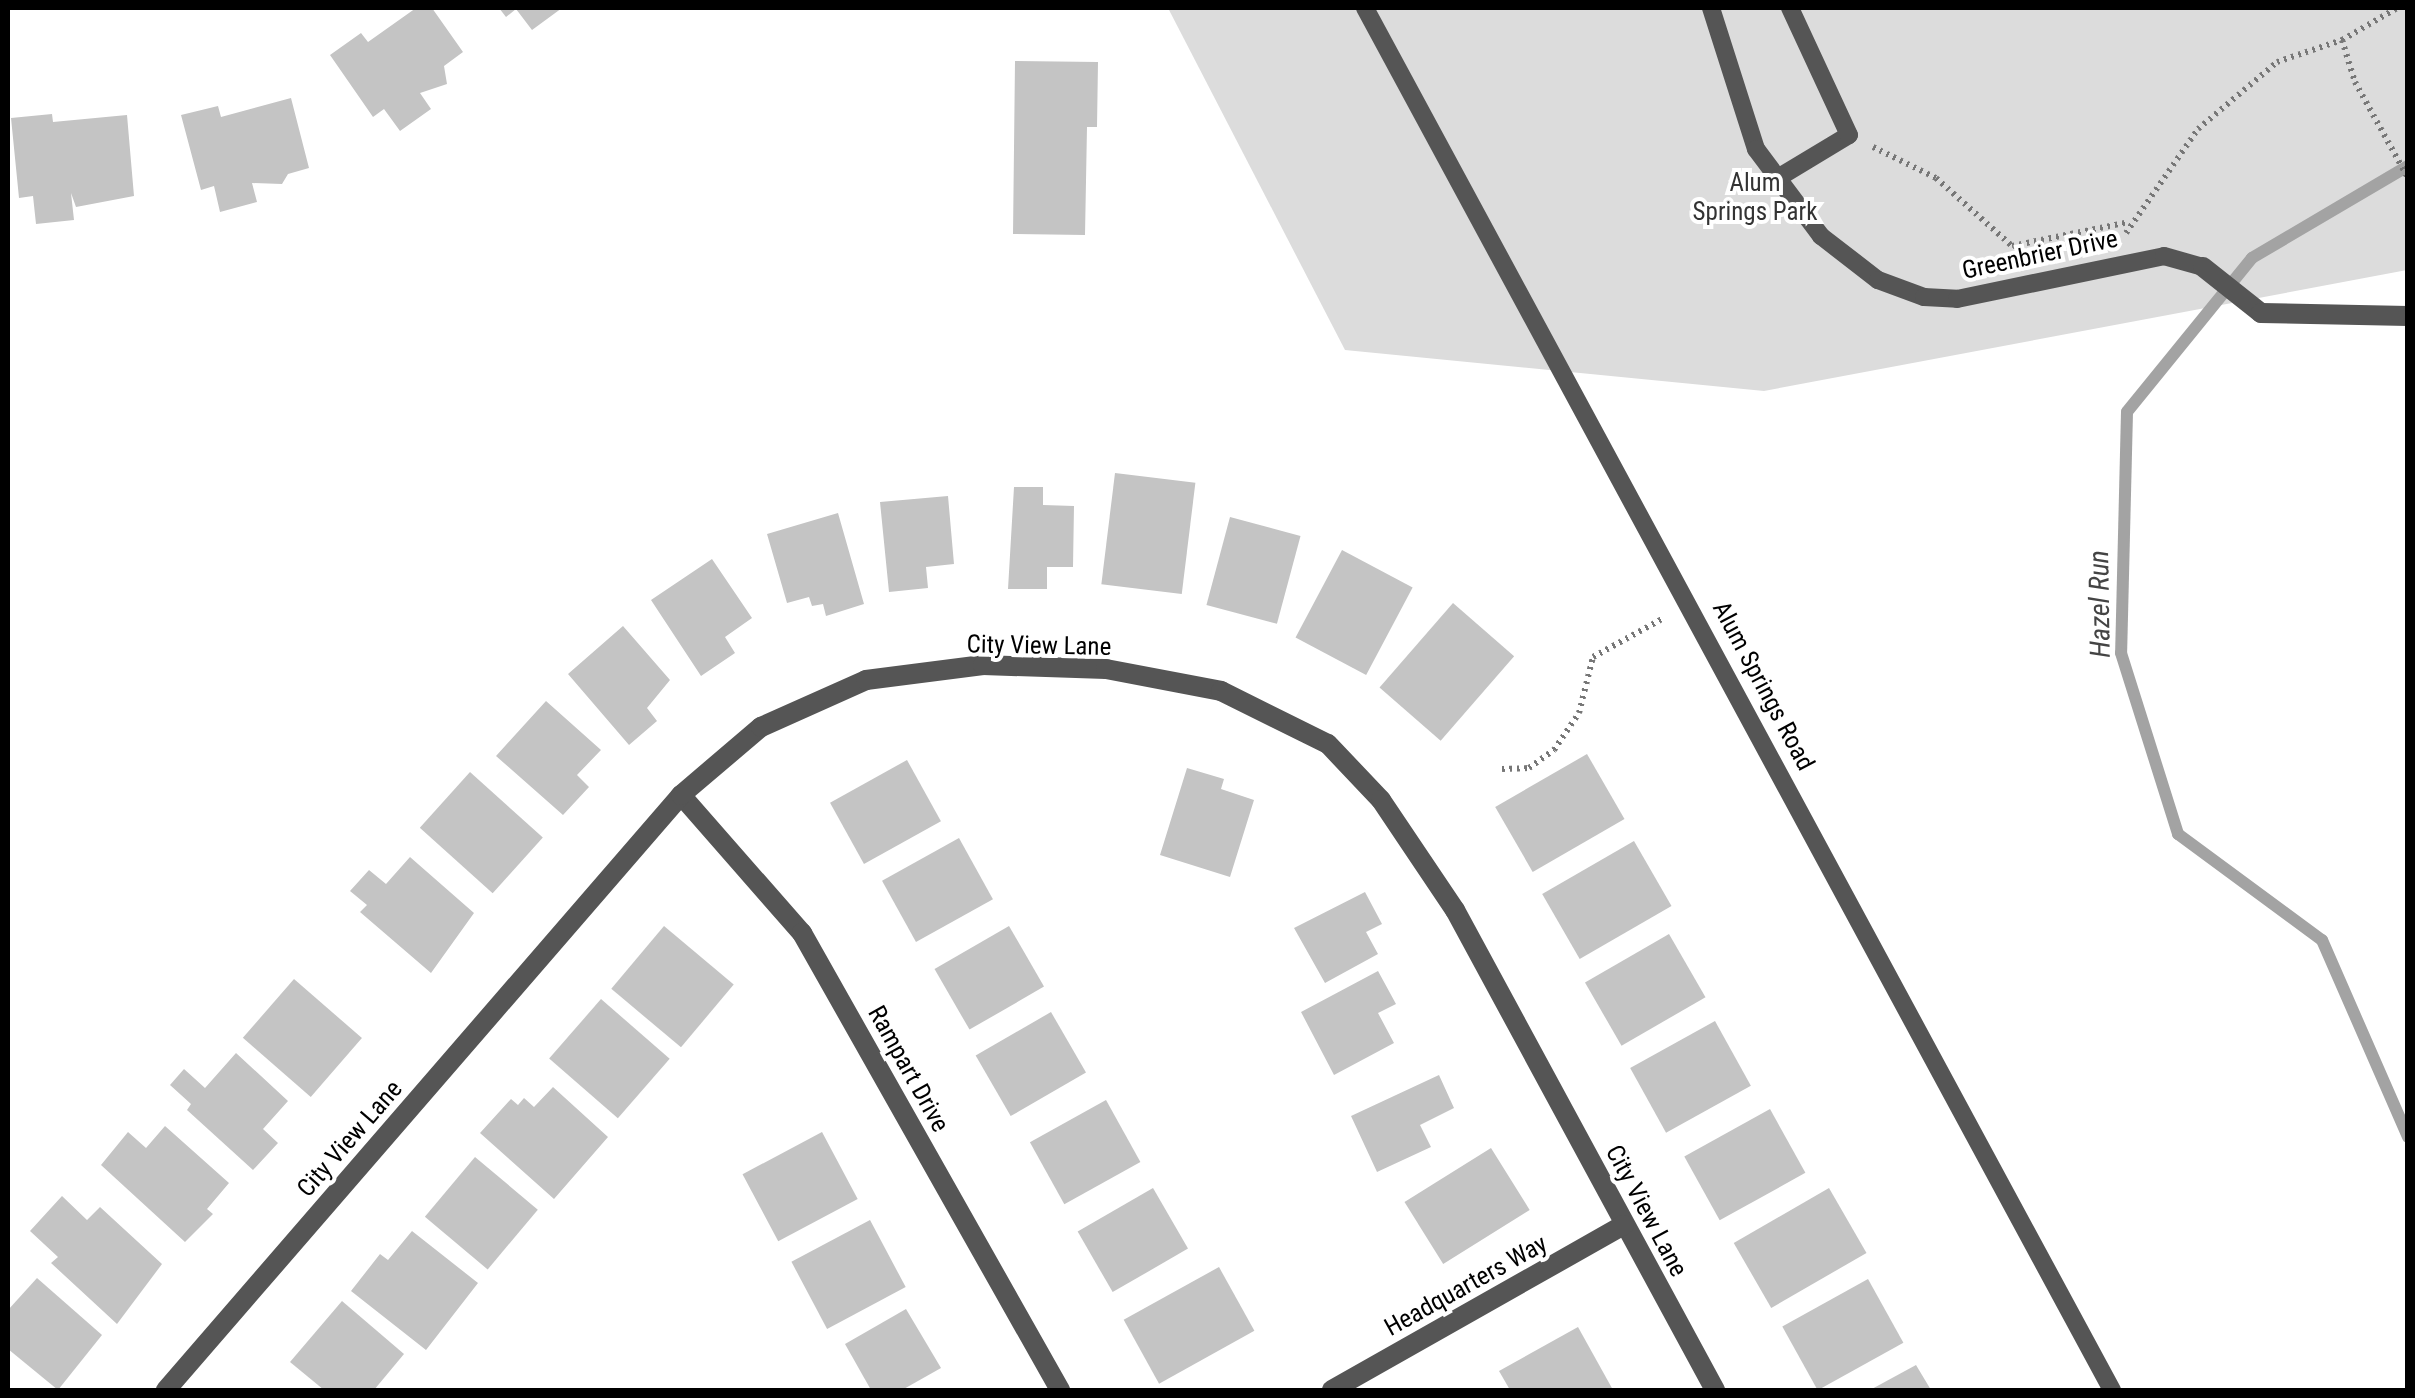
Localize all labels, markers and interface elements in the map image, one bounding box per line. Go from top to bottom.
park label: Alum Springs Park [1693,169,1817,228]
street label: Greenbrier Drive [1959,224,2121,286]
water label: Hazel Run [2082,550,2118,658]
street label: Alum Springs Road [1706,596,1820,776]
street label: City View Lane [966,630,1112,662]
street label: Rampart Drive [861,1001,955,1137]
street label: City View Lane [291,1075,409,1203]
street label: City View Lane [1599,1140,1693,1282]
street label: Headquarters Way [1380,1229,1552,1343]

